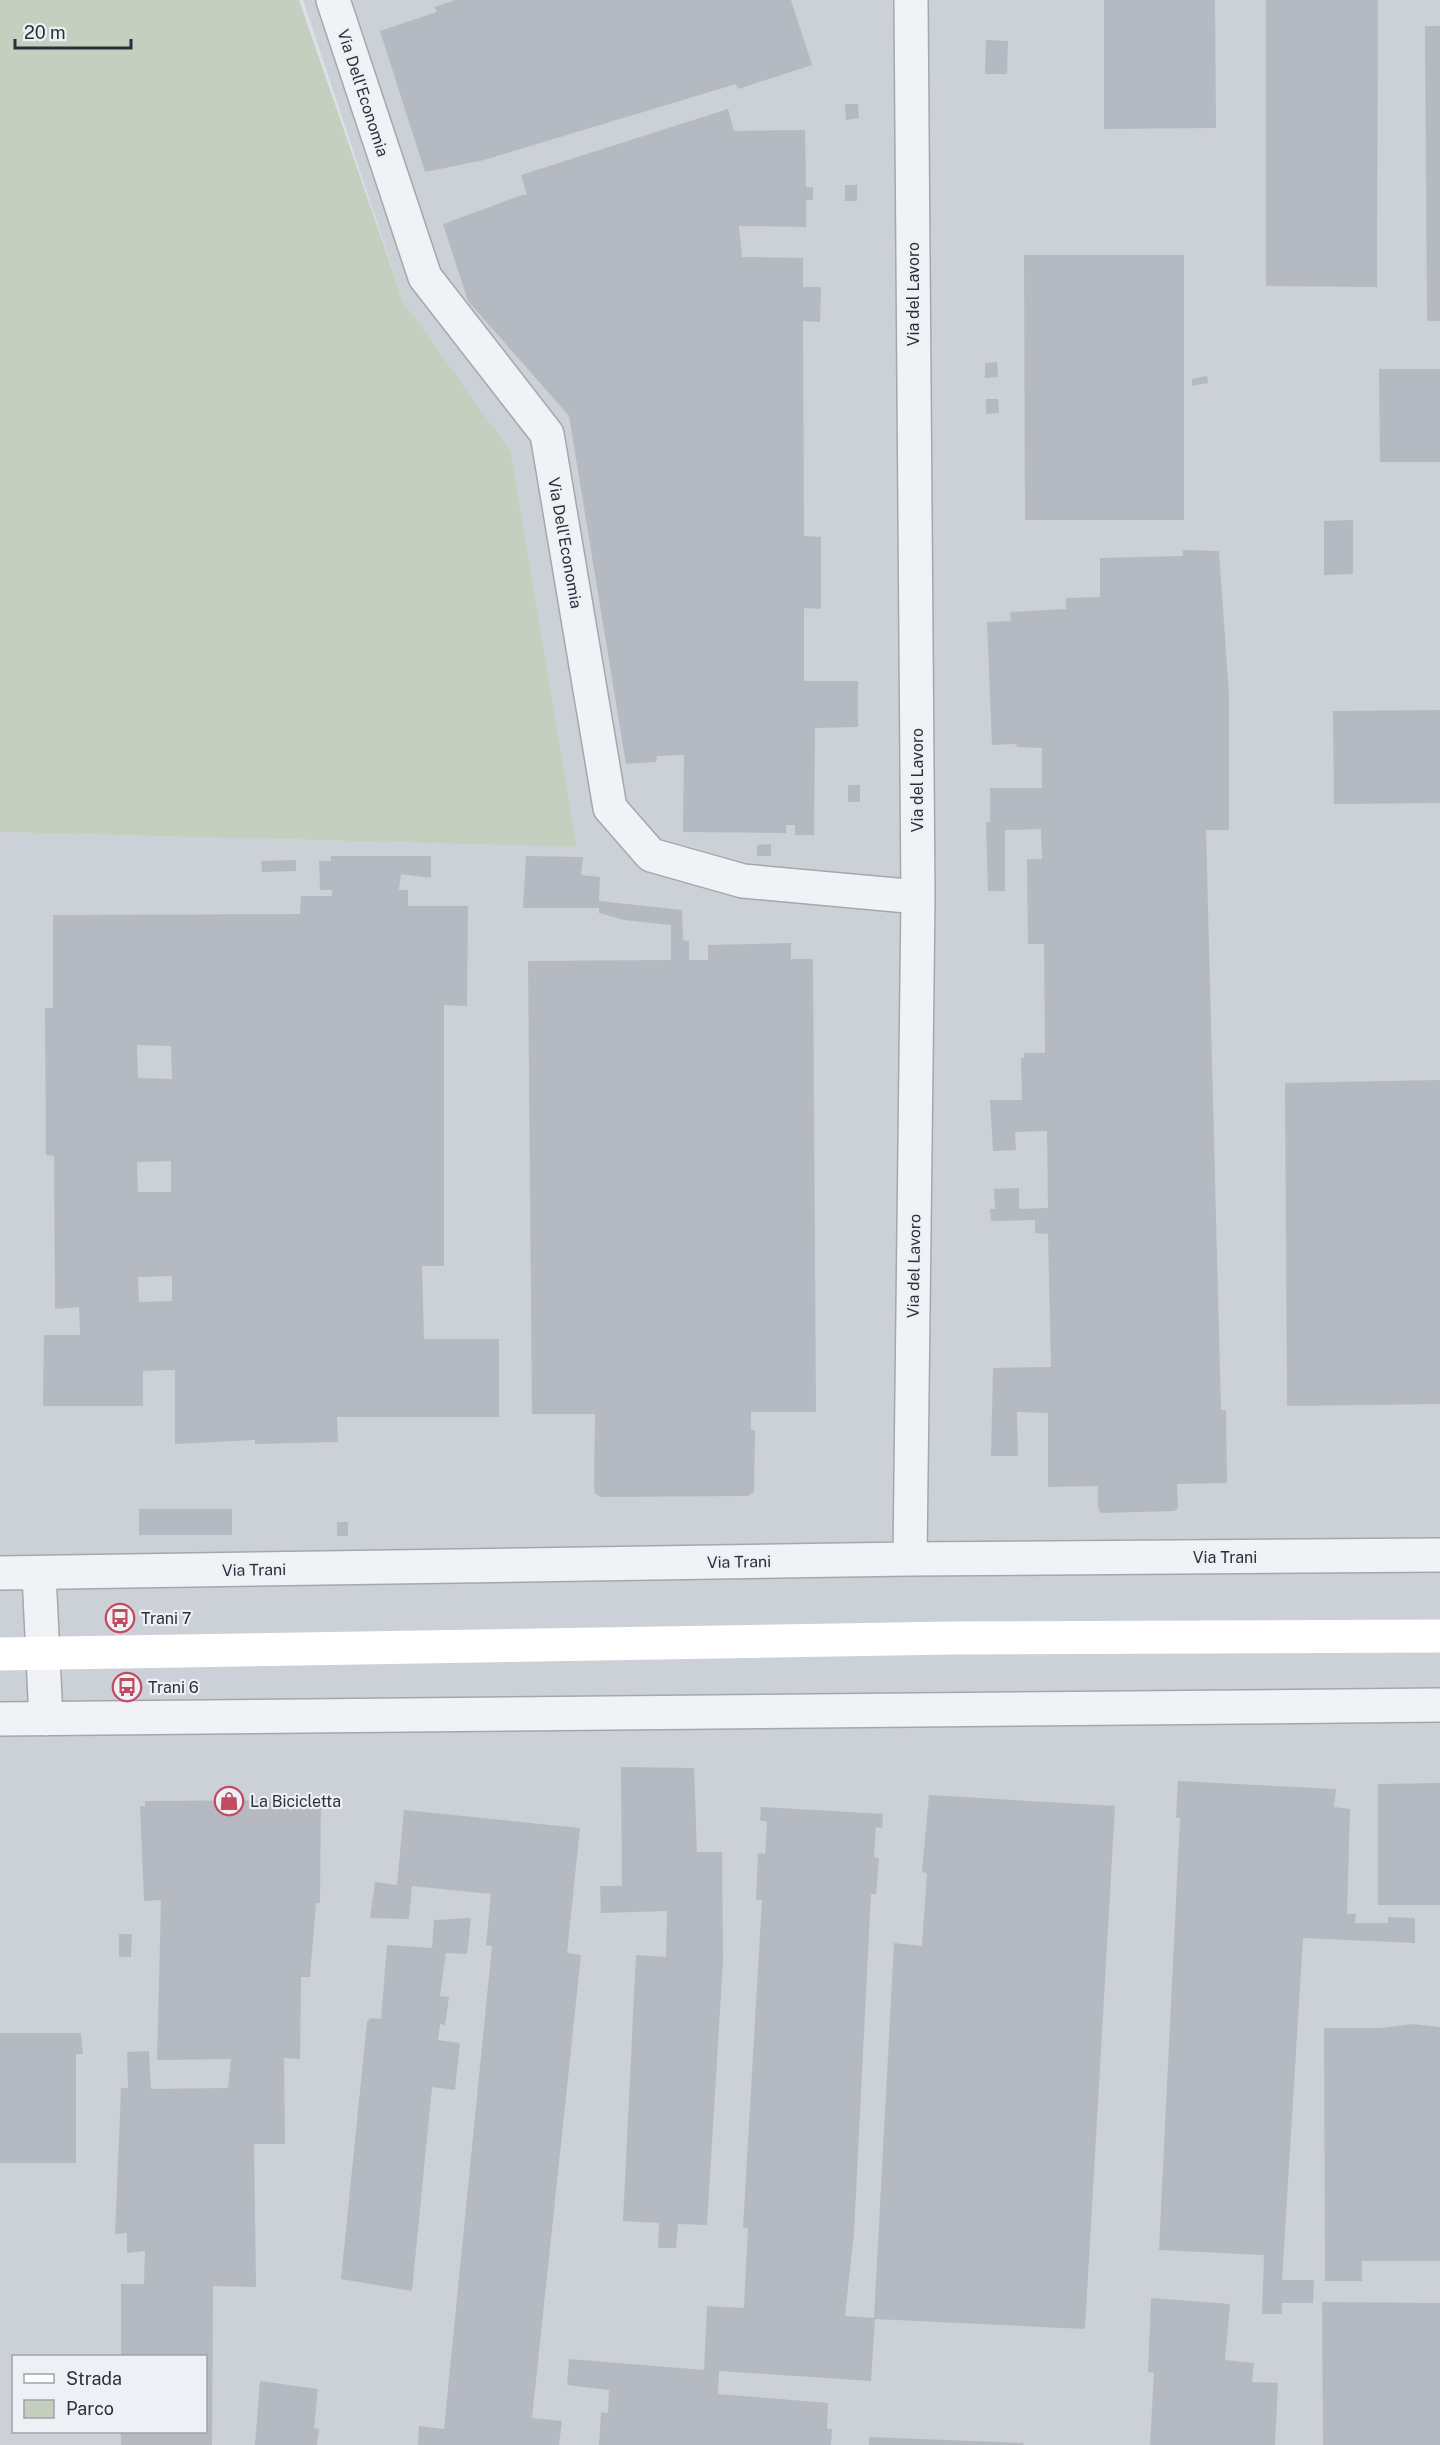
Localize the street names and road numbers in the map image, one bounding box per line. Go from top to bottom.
street label: Via Dell'Economia [333,27,393,159]
street label: Via del Lavoro [904,242,923,346]
street label: Via Dell'Economia [544,476,586,610]
street label: Via del Lavoro [908,728,927,832]
street label: Via del Lavoro [904,1214,924,1318]
street label: Via Trani [1193,1548,1257,1567]
street label: Via Trani [707,1552,771,1572]
street label: Via Trani [222,1560,286,1580]

